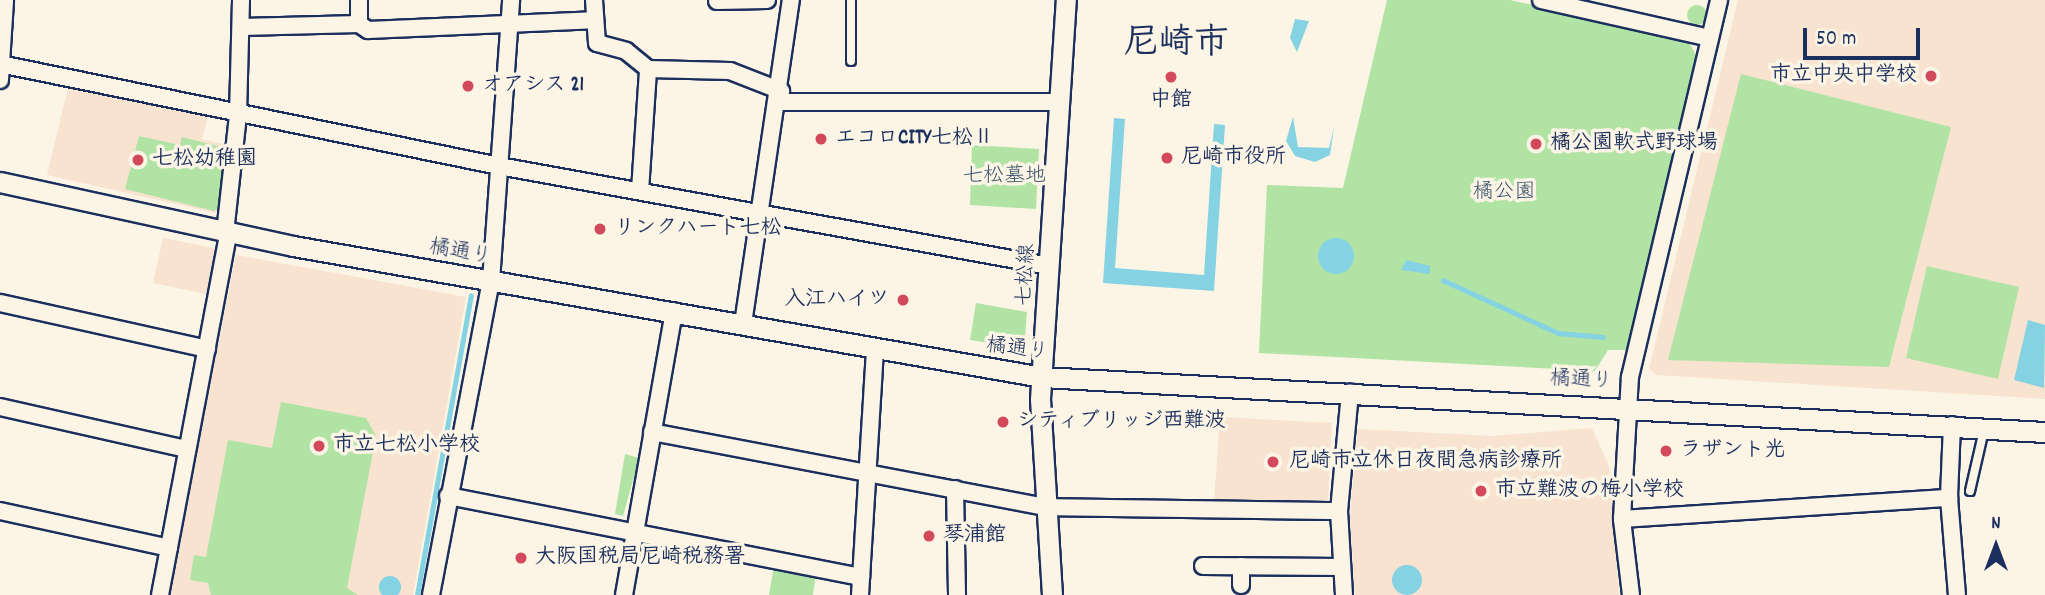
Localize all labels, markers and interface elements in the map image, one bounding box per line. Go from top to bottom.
scale bar [1807,14,1924,58]
district label: 尼崎市 [1124,24,1228,66]
text: 50 m [1816,25,1856,55]
place label: 市立中央中学校 [1770,63,1917,89]
marker: 市立中央中学校 [1923,68,1939,84]
marker: 中館 [1163,69,1179,85]
place label: オアシス 21 [482,73,585,99]
marker: オアシス 21 [460,78,476,94]
place label: 中館 [1150,88,1192,114]
place label: エコロCITY七松Ⅱ [835,126,994,152]
marker: エコロCITY七松Ⅱ [813,131,829,147]
place label: 橘公園軟式野球場 [1550,131,1718,157]
marker: 橘公園軟式野球場 [1528,136,1544,152]
place label: 尼崎市役所 [1181,145,1286,171]
place label: 七松幼稚園 [152,147,257,173]
marker: 尼崎市役所 [1159,150,1175,166]
marker: 七松幼稚園 [130,152,146,168]
park label: 七松墓地 [962,164,1046,190]
park label: 橘公園 [1473,180,1535,206]
place label: リンクハート七松 [614,216,782,242]
marker: リンクハート七松 [592,221,608,237]
street label: 橘通り [427,235,493,271]
street label: 七松線 [1013,243,1041,307]
place label: 入江ハイツ [784,287,889,313]
marker: 入江ハイツ [895,292,911,308]
street label: 橘通り [984,334,1050,366]
street label: 橘通り [1549,367,1613,395]
place label: シティブリッジ西難波 [1017,409,1227,435]
marker: シティブリッジ西難波 [995,414,1011,430]
place label: 市立七松小学校 [333,433,480,459]
marker: 市立七松小学校 [311,438,327,454]
place label: ラザント光 [1680,438,1785,464]
marker: ラザント光 [1658,443,1674,459]
place label: 尼崎市立休日夜間急病診療所 [1289,449,1562,475]
marker: 尼崎市立休日夜間急病診療所 [1263,452,1283,472]
place label: 市立難波の梅小学校 [1495,478,1684,504]
marker: 市立難波の梅小学校 [1473,483,1489,499]
north arrow [1961,511,2031,581]
text: N [1991,511,2001,538]
place label: 琴浦館 [943,523,1006,549]
marker: 琴浦館 [921,528,937,544]
place label: 大阪国税局尼崎税務署 [535,545,745,571]
marker: 大阪国税局尼崎税務署 [513,550,529,566]

